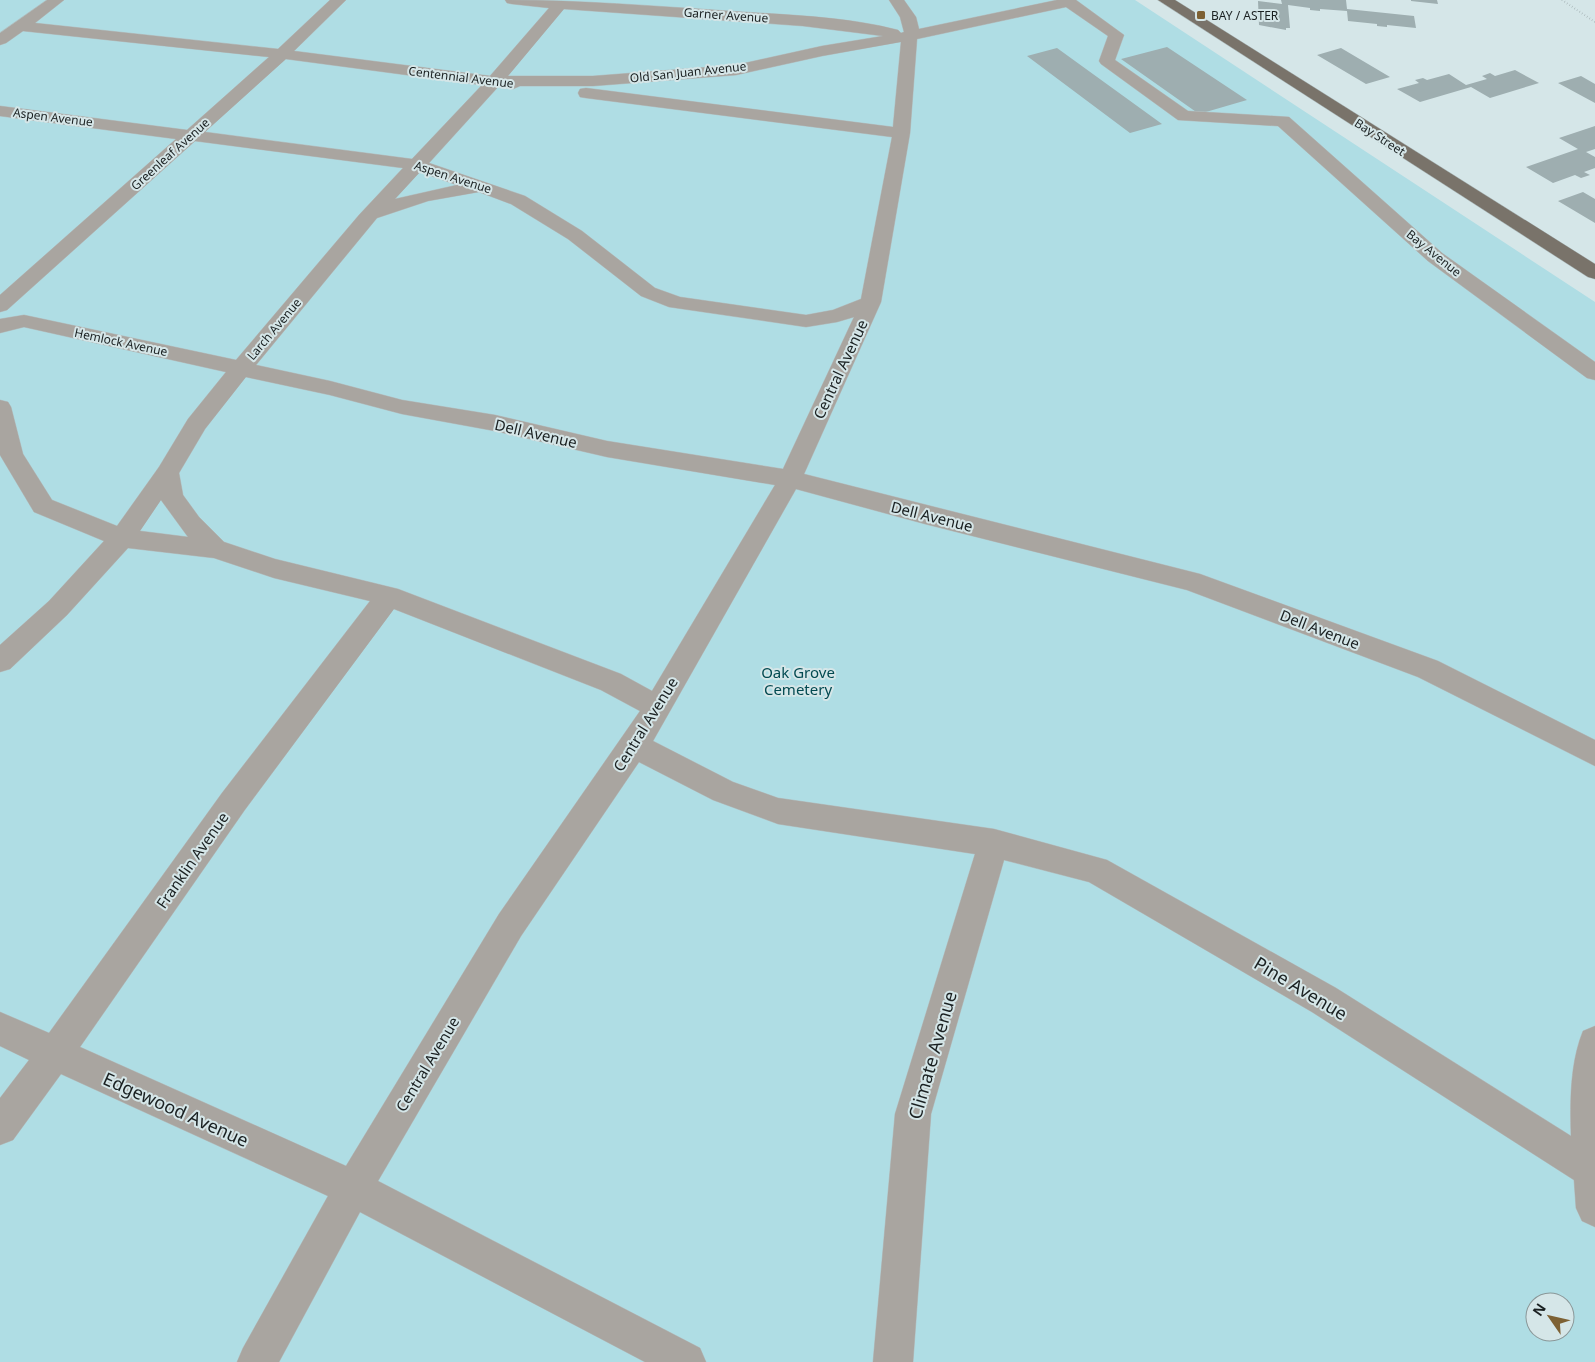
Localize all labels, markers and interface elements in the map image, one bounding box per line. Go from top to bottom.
street label: Garner Avenue [683,4,769,26]
place label: BAY / ASTER [1211,7,1279,24]
marker: BAY / ASTER [1195,9,1207,21]
street label: Old San Juan Avenue [629,57,747,87]
street label: Centennial Avenue [407,62,515,92]
street label: Aspen Avenue [12,104,94,130]
street label: Greenleaf Avenue [127,114,213,194]
street label: Bay Street [1351,114,1409,160]
street label: Aspen Avenue [412,157,494,198]
street label: Bay Avenue [1403,226,1465,280]
street label: Larch Avenue [243,294,305,364]
street label: Central Avenue [808,316,872,422]
street label: Hemlock Avenue [73,324,169,360]
street label: Dell Avenue [493,414,579,452]
street label: Dell Avenue [889,496,975,536]
street label: Dell Avenue [1277,605,1363,653]
park label: Oak Grove Cemetery [761,662,835,699]
street label: Central Avenue [608,673,682,775]
street label: Franklin Avenue [151,808,233,912]
street label: Pine Avenue [1250,951,1352,1025]
street label: Climate Avenue [902,988,962,1122]
street label: Central Avenue [391,1013,463,1115]
street label: Edgewood Avenue [99,1066,253,1152]
north arrow [1525,1292,1575,1342]
text: N [1528,1299,1550,1319]

